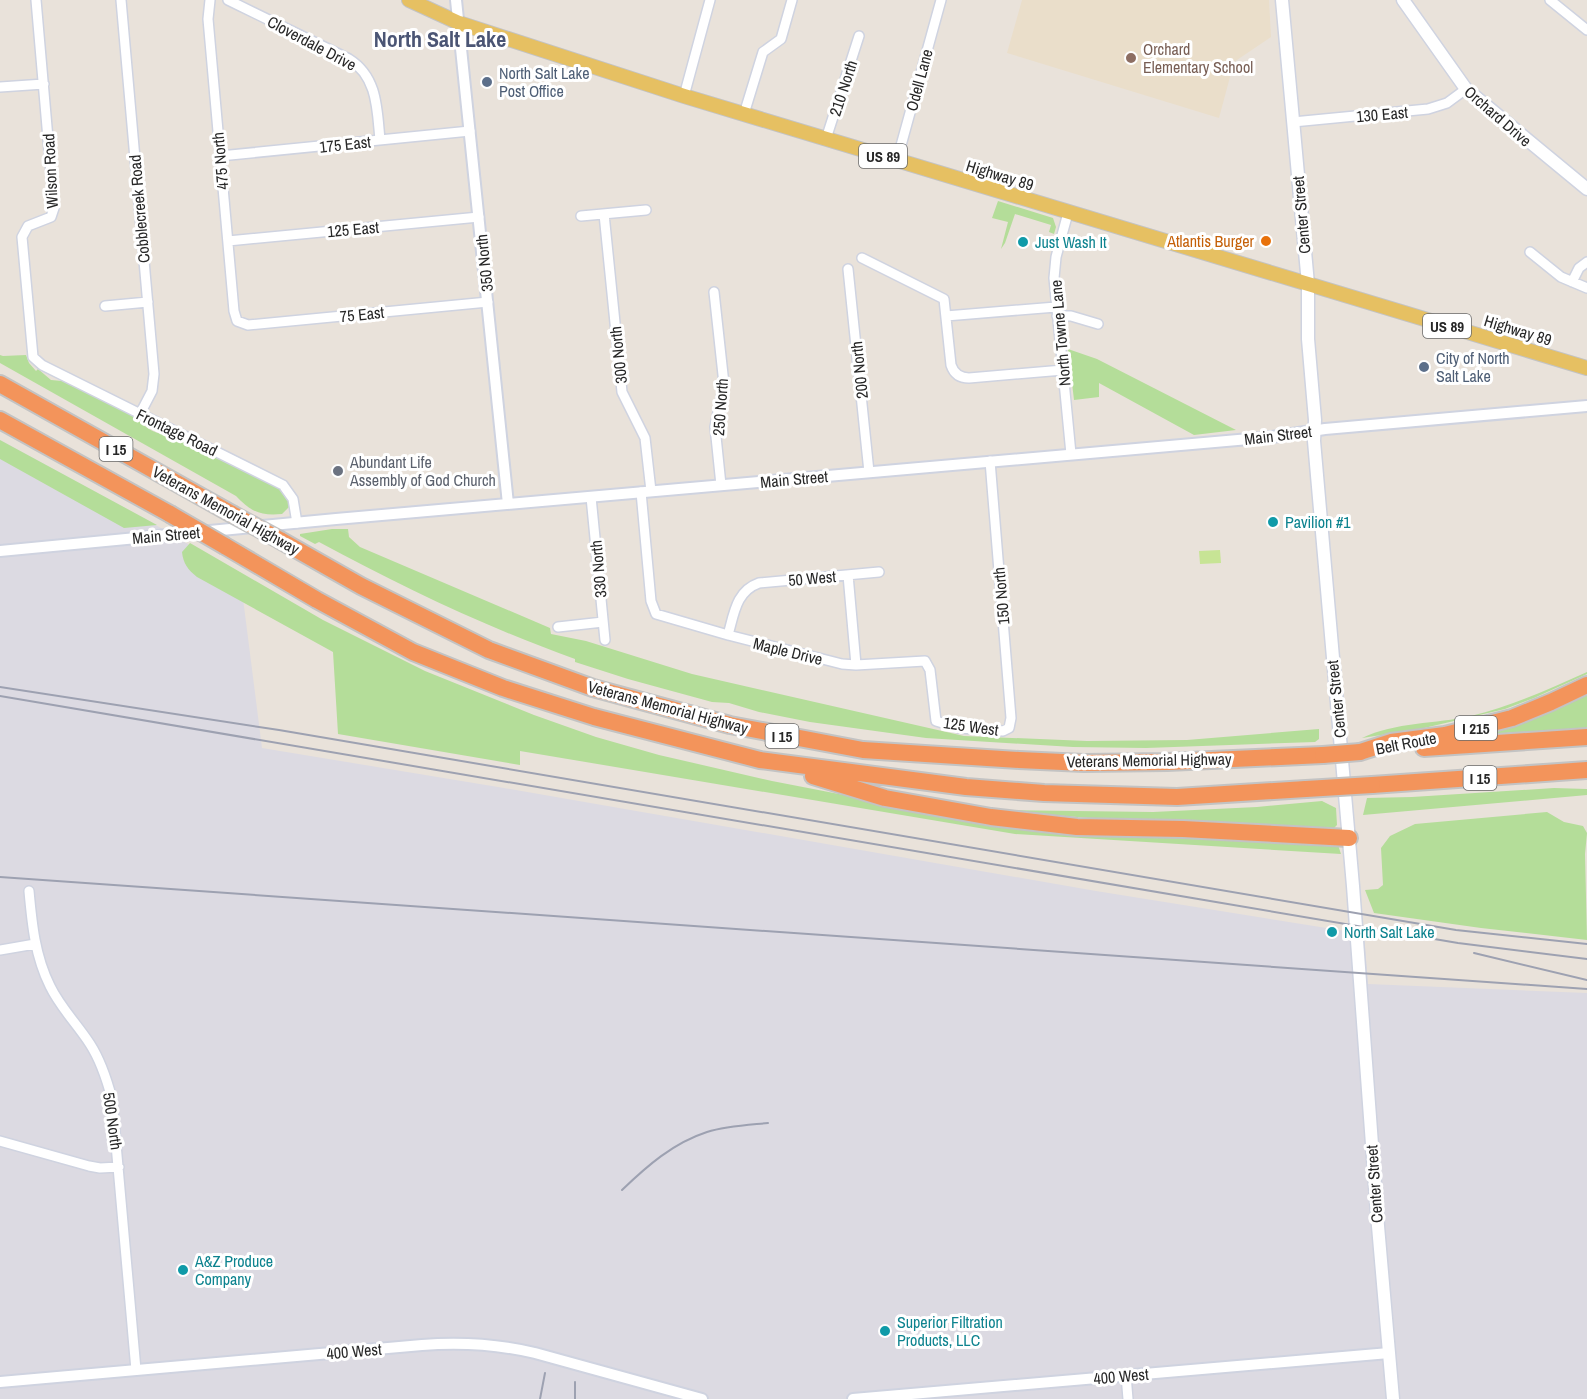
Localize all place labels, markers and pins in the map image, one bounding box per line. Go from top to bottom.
place label: Orchard Elementary School [1143,38,1253,78]
marker: Orchard Elementary School [1124,51,1138,65]
place label: North Salt Lake Post Office [499,62,589,102]
marker: North Salt Lake Post Office [480,75,494,89]
place label: Atlantis Burger [1166,230,1255,252]
place label: Just Wash It [1035,231,1107,253]
marker: Atlantis Burger [1259,234,1273,248]
marker: Just Wash It [1016,235,1030,249]
place label: City of North Salt Lake [1436,347,1510,387]
marker: City of North Salt Lake [1417,360,1431,374]
place label: Abundant Life Assembly of God Church [349,451,496,491]
marker: Abundant Life Assembly of God Church [331,464,345,478]
place label: Pavilion #1 [1285,511,1351,533]
marker: Pavilion #1 [1266,515,1280,529]
place label: North Salt Lake [1344,921,1434,943]
marker: North Salt Lake [1325,925,1339,939]
place label: A&Z Produce Company [194,1250,273,1290]
marker: A&Z Produce Company [176,1263,190,1277]
place label: Superior Filtration Products, LLC [897,1311,1003,1351]
marker: Superior Filtration Products, LLC [878,1324,892,1338]

